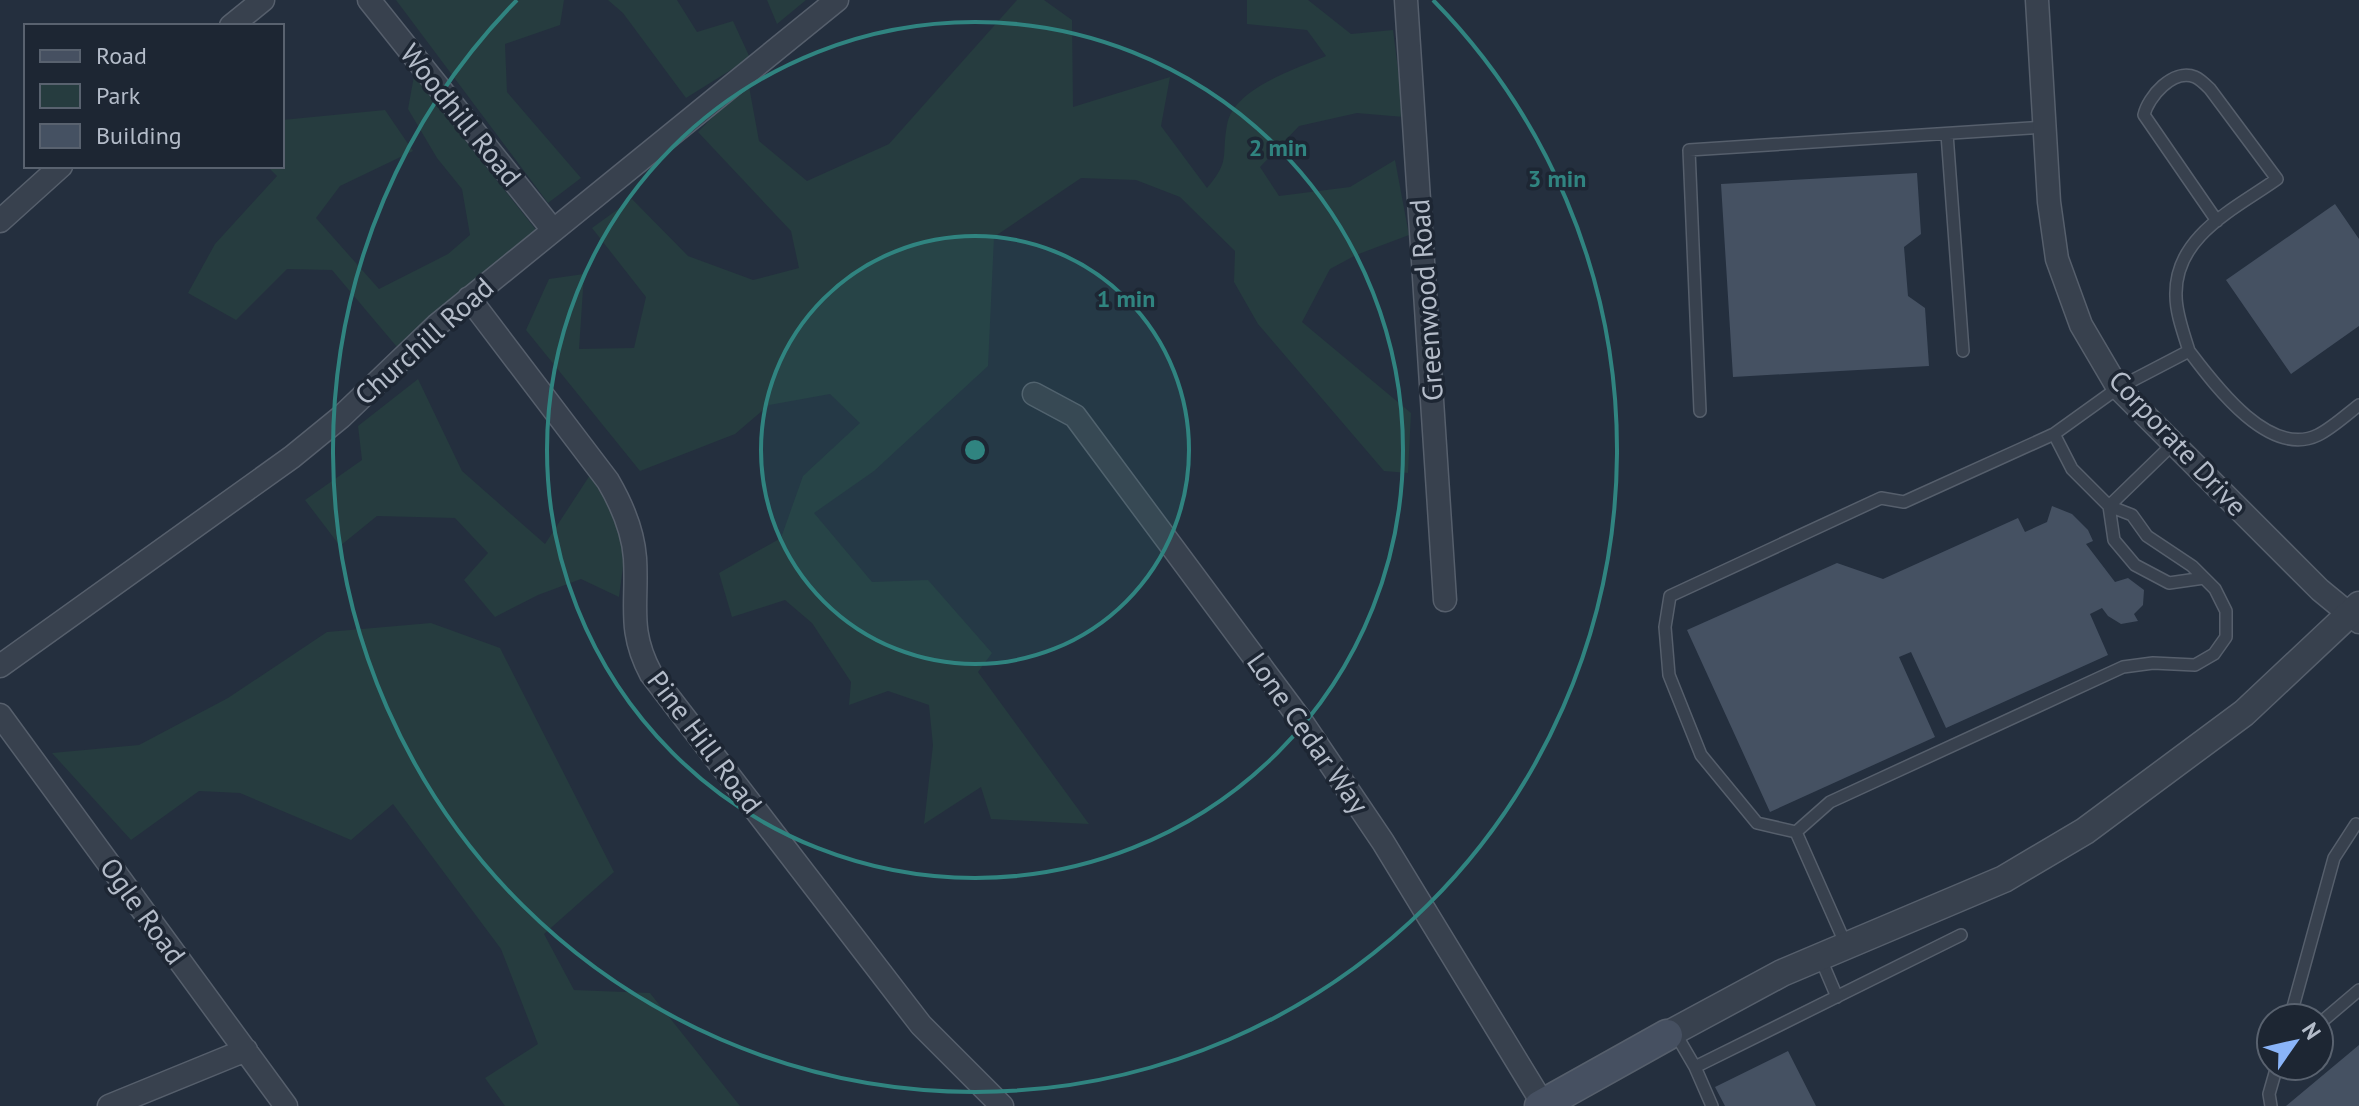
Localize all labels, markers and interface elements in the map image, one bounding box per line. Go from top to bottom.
legend [24,24,284,168]
street label: Woodhill Road [393,36,530,194]
text: Road [96,40,147,71]
text: Park [96,80,141,111]
text: Building [96,120,182,151]
text: 2 min [1249,132,1307,163]
text: 3 min [1528,163,1586,194]
street label: Greenwood Road [1400,198,1451,402]
street label: Churchill Road [346,269,501,413]
text: 1 min [1097,283,1155,314]
street label: Corporate Drive [2101,362,2256,524]
centre of rings [961,436,989,464]
street label: Lone Cedar Way [1239,645,1378,821]
street label: Pine Hill Road [640,663,771,821]
street label: Ogle Road [92,850,195,971]
north arrow [2255,1002,2335,1082]
text: N [2296,1017,2327,1045]

